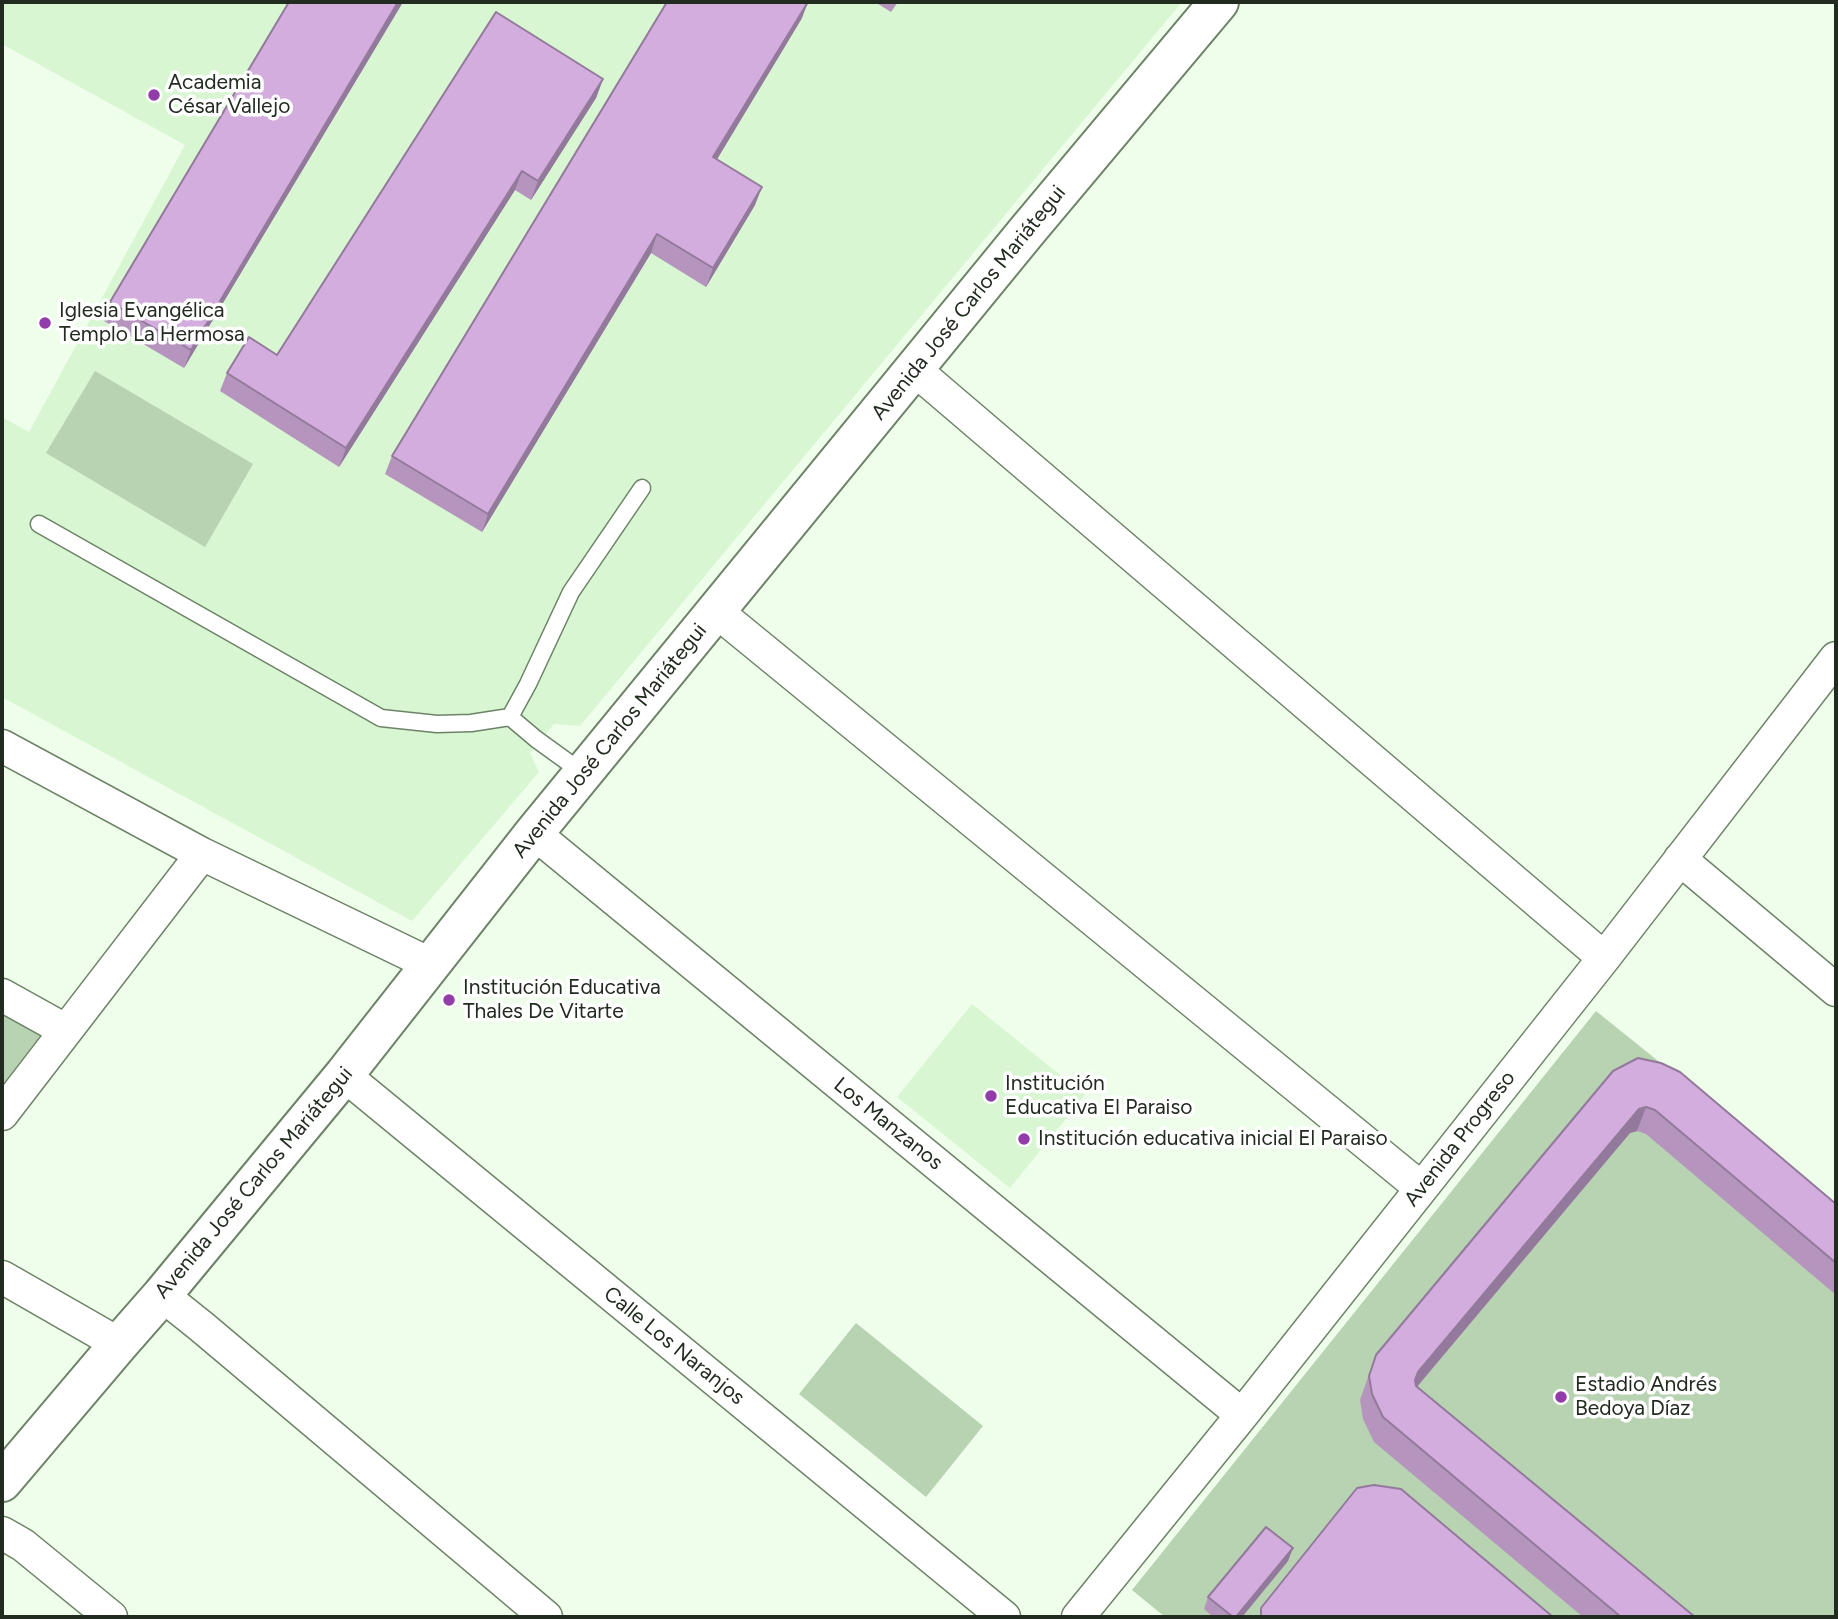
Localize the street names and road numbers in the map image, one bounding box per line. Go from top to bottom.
street label: Avenida José Carlos Mariátegui [867,181,1071,425]
street label: Avenida José Carlos Mariátegui [508,619,712,863]
street label: Avenida José Carlos Mariátegui [150,1062,358,1304]
street label: Avenida Progreso [1399,1066,1521,1212]
street label: Los Manzanos [828,1072,948,1176]
street label: Calle Los Naranjos [598,1281,750,1411]

